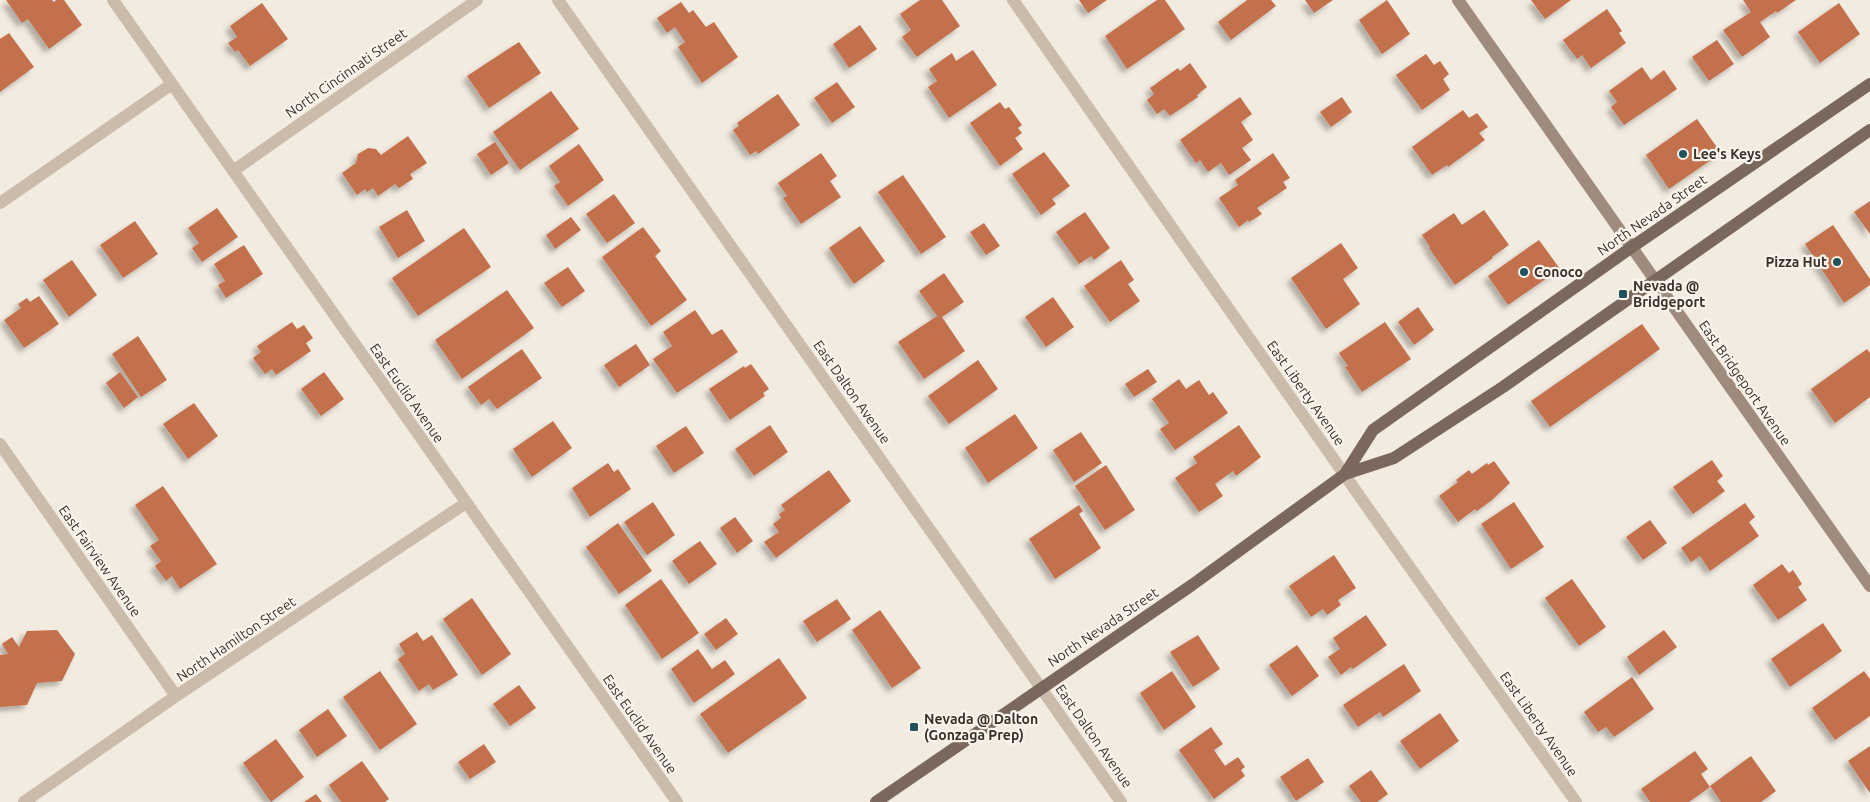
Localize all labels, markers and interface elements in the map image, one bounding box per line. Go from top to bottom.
street label: North Cincinnati Street [282,25,410,121]
place label: Lee's Keys [1693,146,1761,162]
marker: Lee's Keys [1677,148,1689,160]
street label: North Nevada Street [1594,171,1710,259]
place label: Pizza Hut [1765,254,1827,270]
marker: Pizza Hut [1831,256,1843,268]
place label: Conoco [1534,264,1583,280]
marker: Conoco [1518,266,1530,278]
place label: Nevada @ Bridgeport [1633,278,1705,310]
marker: Nevada @ Bridgeport [1617,288,1629,300]
street label: East Bridgeport Avenue [1696,317,1794,449]
street label: East Dalton Avenue [810,337,894,447]
street label: East Liberty Avenue [1264,338,1348,448]
street label: East Euclid Avenue [367,340,447,446]
street label: East Fairview Avenue [56,502,144,620]
street label: North Nevada Street [1045,584,1162,670]
street label: North Hamilton Street [173,593,299,685]
street label: East Liberty Avenue [1497,669,1581,779]
street label: East Euclid Avenue [600,671,680,777]
street label: East Dalton Avenue [1052,681,1136,791]
place label: Nevada @ Dalton (Gonzaga Prep) [924,711,1038,743]
marker: Nevada @ Dalton (Gonzaga Prep) [908,721,920,733]

